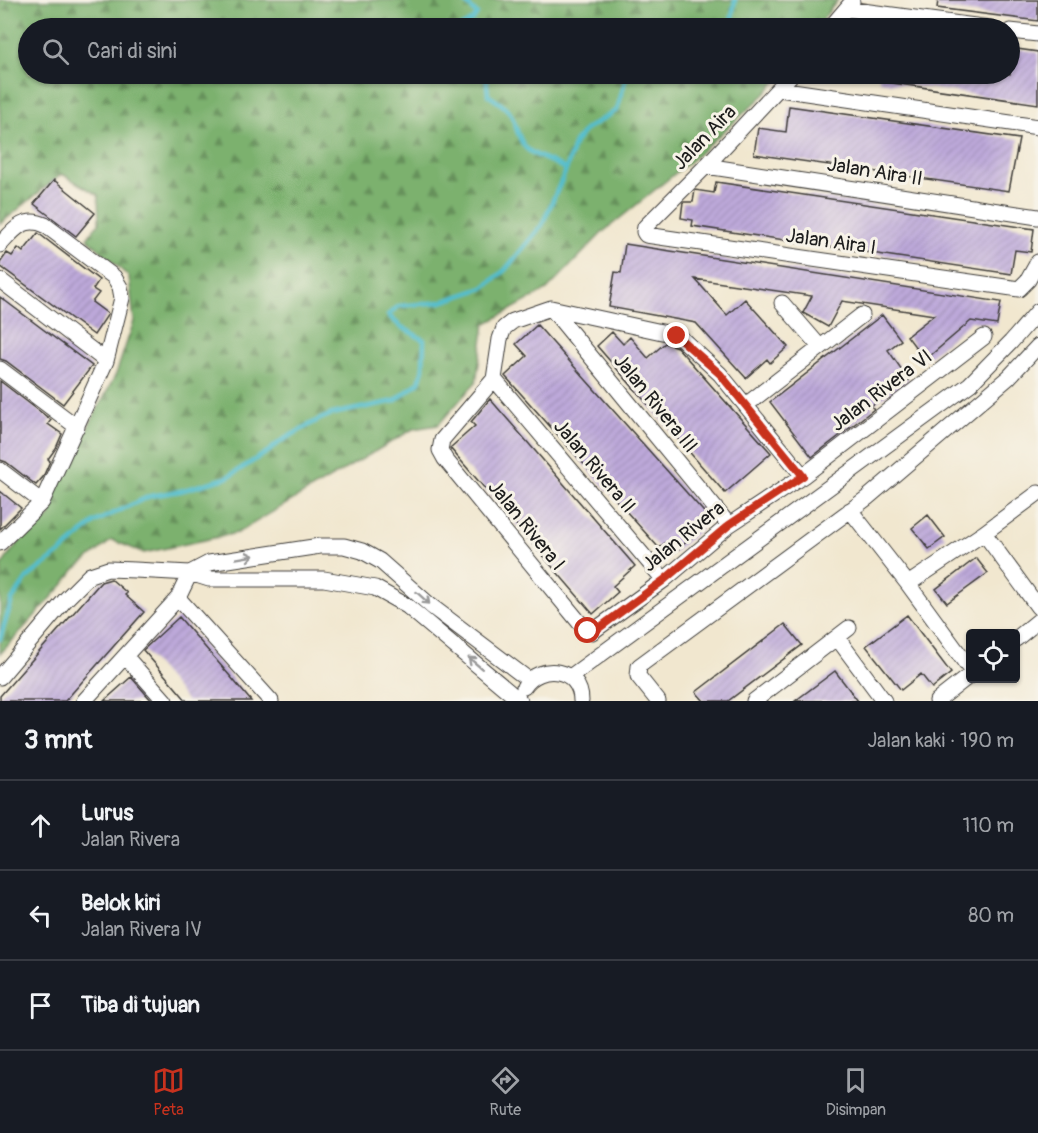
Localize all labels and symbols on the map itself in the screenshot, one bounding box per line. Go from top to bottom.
street label: Jalan Aira [667,100,741,175]
street label: Jalan Aira II [825,152,925,191]
street label: Jalan Aira I [784,223,878,260]
route end [663,322,689,348]
street label: Jalan Rivera VI [825,344,937,437]
street label: Jalan Rivera III [608,349,703,458]
street label: Jalan Rivera II [548,414,641,518]
street label: Jalan Rivera I [483,475,571,576]
street label: Jalan Rivera [637,496,730,577]
one-way arrow [235,551,255,562]
one-way arrow [415,591,430,605]
route start [574,617,600,643]
one-way arrow [467,657,483,670]

